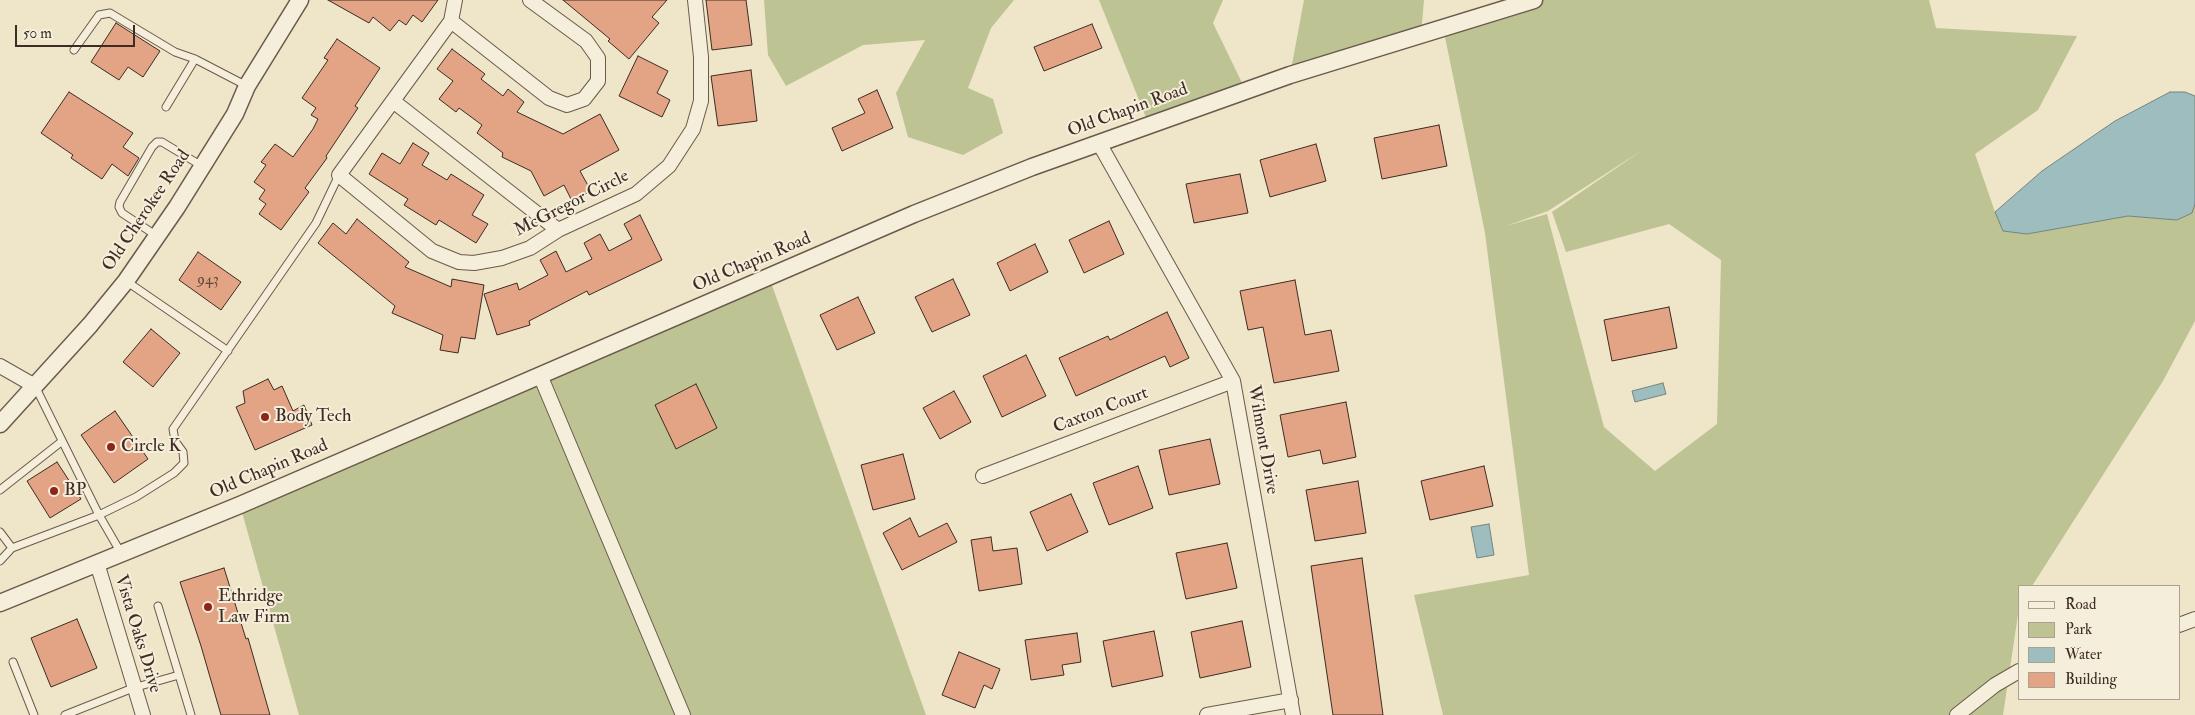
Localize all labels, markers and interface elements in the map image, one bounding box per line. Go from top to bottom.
scale bar [18,15,138,47]
text: 50 m [23,24,52,43]
street label: Old Chapin Road [1065,79,1191,143]
street label: Old Cherokee Road [98,146,196,276]
street label: McGregor Circle [511,166,633,242]
street label: Old Chapin Road [690,228,814,298]
house number: 943 [197,272,219,290]
street label: Caxton Court [1051,383,1151,439]
street label: Wilmont Drive [1242,384,1282,496]
place label: Body Tech [275,406,351,428]
marker: Body Tech [259,411,271,423]
street label: Old Chapin Road [207,435,331,505]
place label: Circle K [121,436,181,458]
marker: Circle K [105,441,117,453]
place label: BP [64,480,86,502]
marker: BP [48,485,60,497]
street label: Vista Oaks Drive [109,572,165,696]
legend [2018,585,2180,700]
place label: Ethridge Law Firm [218,586,290,628]
text: Road [2065,595,2096,614]
marker: Ethridge Law Firm [202,601,214,613]
text: Park [2065,620,2092,639]
text: Water [2065,645,2102,664]
text: Building [2065,670,2117,689]

